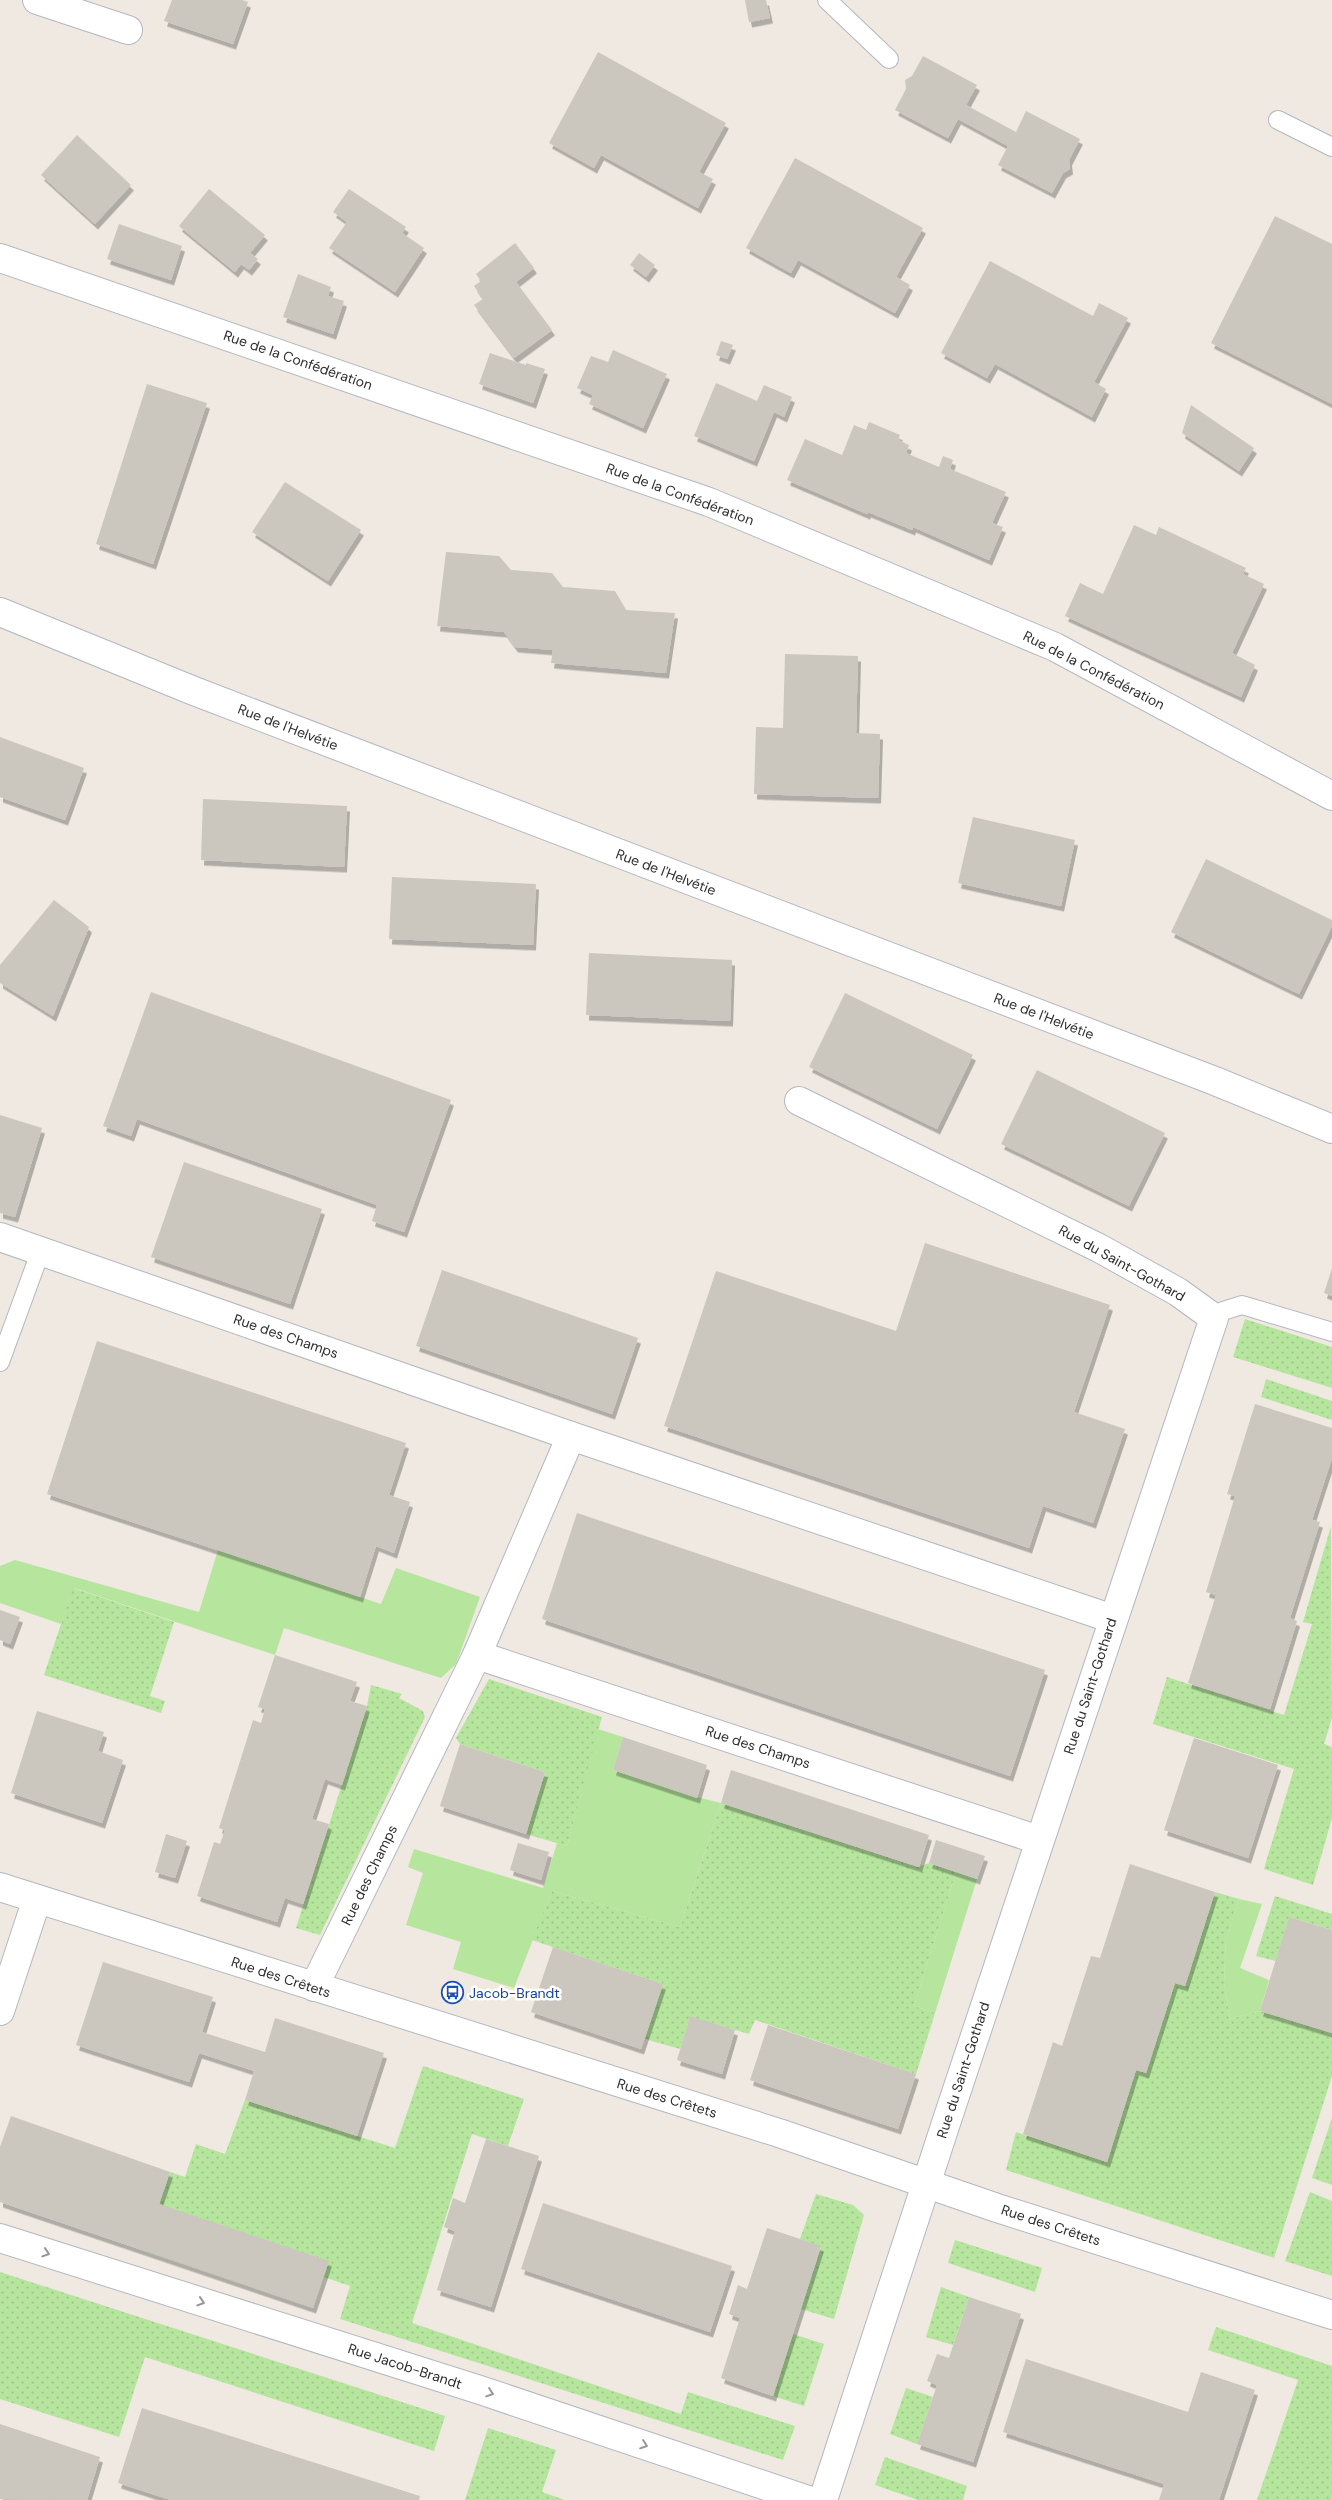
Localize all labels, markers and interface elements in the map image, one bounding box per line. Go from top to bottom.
street label: Rue de la Confédération [221,326,375,394]
street label: Rue de la Confédération [604,459,756,529]
street label: Rue de la Confédération [1020,627,1168,713]
street label: Rue de l'Helvétie [235,700,341,754]
street label: Rue de l'Helvétie [613,845,719,899]
street label: Rue de l'Helvétie [991,989,1097,1043]
street label: Rue du Saint-Gothard [1055,1221,1189,1305]
street label: Rue des Champs [231,1310,341,1362]
street label: Rue du Saint-Gothard [1059,1616,1121,1756]
street label: Rue des Champs [703,1722,813,1772]
street label: Rue des Champs [337,1822,401,1928]
street label: Rue des Crêtets [229,1952,333,2002]
bus stop icon: Jacob-Brandt [441,1981,465,2005]
place label: Jacob-Brandt [469,1984,560,2002]
street label: Rue du Saint-Gothard [932,2000,994,2140]
street label: Rue des Crêtets [615,2074,719,2122]
street label: Rue des Crêtets [999,2200,1103,2250]
one-way arrow [42,2247,50,2257]
one-way arrow [197,2296,205,2306]
street label: Rue Jacob-Brandt [346,2339,464,2393]
one-way arrow [485,2387,494,2397]
one-way arrow [639,2439,648,2449]

